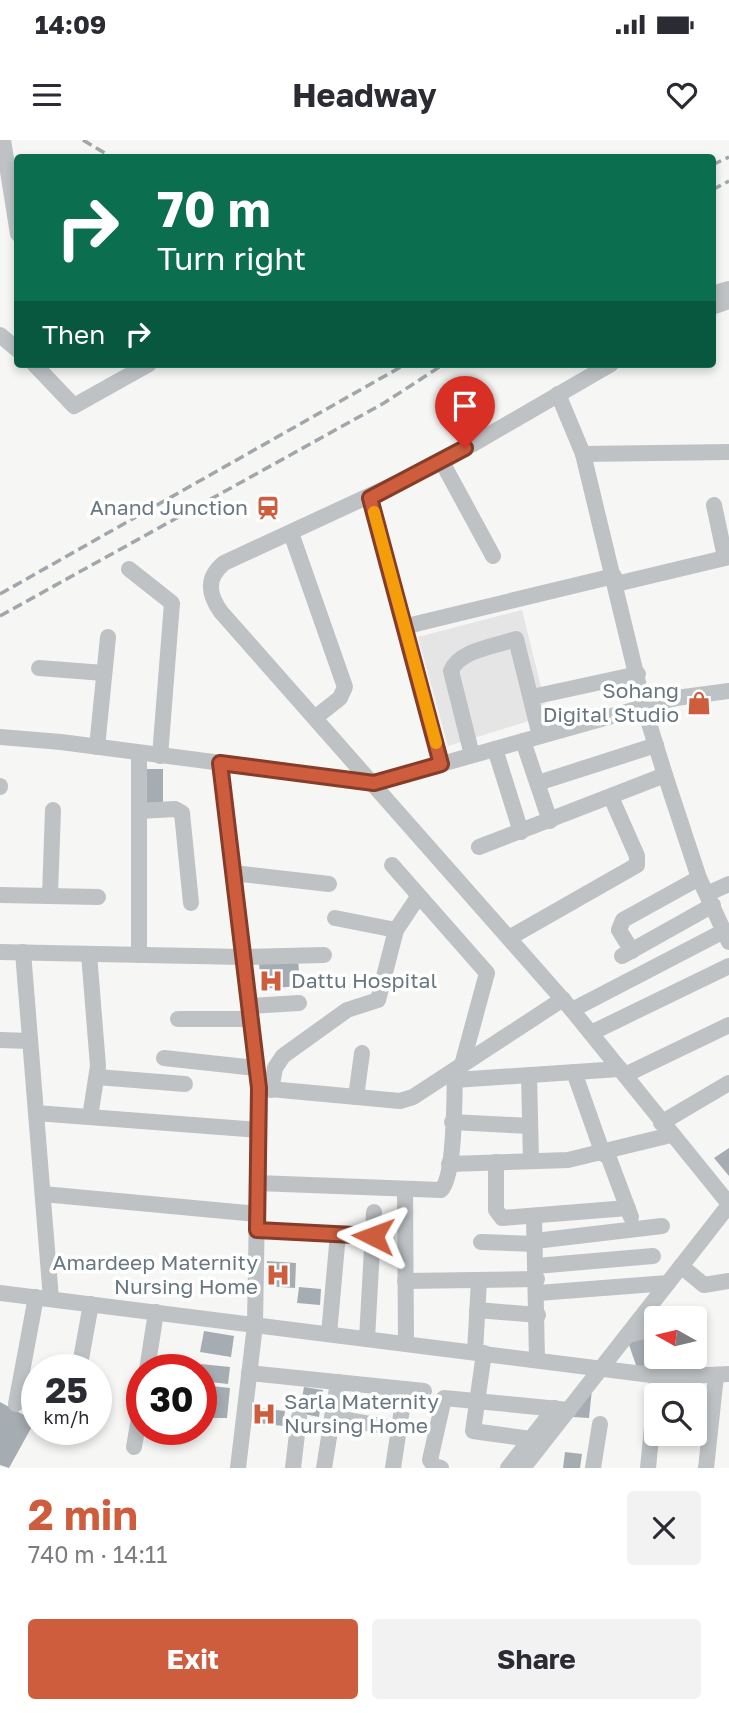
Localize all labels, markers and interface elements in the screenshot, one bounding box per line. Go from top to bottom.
text: 14:09 [35,9,106,40]
icon: menu [28,76,66,114]
text: Headway [292,76,437,114]
icon: heart [663,76,701,114]
text: 70 m [157,179,271,238]
icon: right [42,182,133,273]
text: Turn right [157,239,306,277]
icon: right [119,315,157,353]
text: Then [42,319,105,350]
pin [435,376,495,448]
icon: arrive [446,387,484,425]
place label: Anand Junction [90,494,248,520]
station icon: Anand Junction [254,494,282,522]
place label: Sohang Digital Studio [543,677,679,727]
shop icon: Sohang Digital Studio [685,689,713,717]
hospital icon: Dattu Hospital [257,967,285,995]
place label: Dattu Hospital [291,967,437,993]
position arrow [336,1199,410,1273]
place label: Amardeep Maternity Nursing Home [52,1249,258,1299]
hospital icon: Amardeep Maternity Nursing Home [264,1261,292,1289]
north arrow [644,1306,707,1368]
map controls [644,1306,707,1446]
speed limit sign: 30 [126,1354,217,1445]
text: 25 [45,1369,88,1411]
button: search [644,1383,707,1446]
place label: Sarla Maternity Nursing Home [284,1388,439,1438]
hospital icon: Sarla Maternity Nursing Home [250,1400,278,1428]
text: km/h [44,1406,89,1428]
text: 2 min [28,1489,138,1539]
button: close [627,1491,701,1565]
text: 740 m · 14:11 [28,1540,167,1568]
button: Exit [28,1619,358,1699]
button: Share [372,1619,701,1699]

